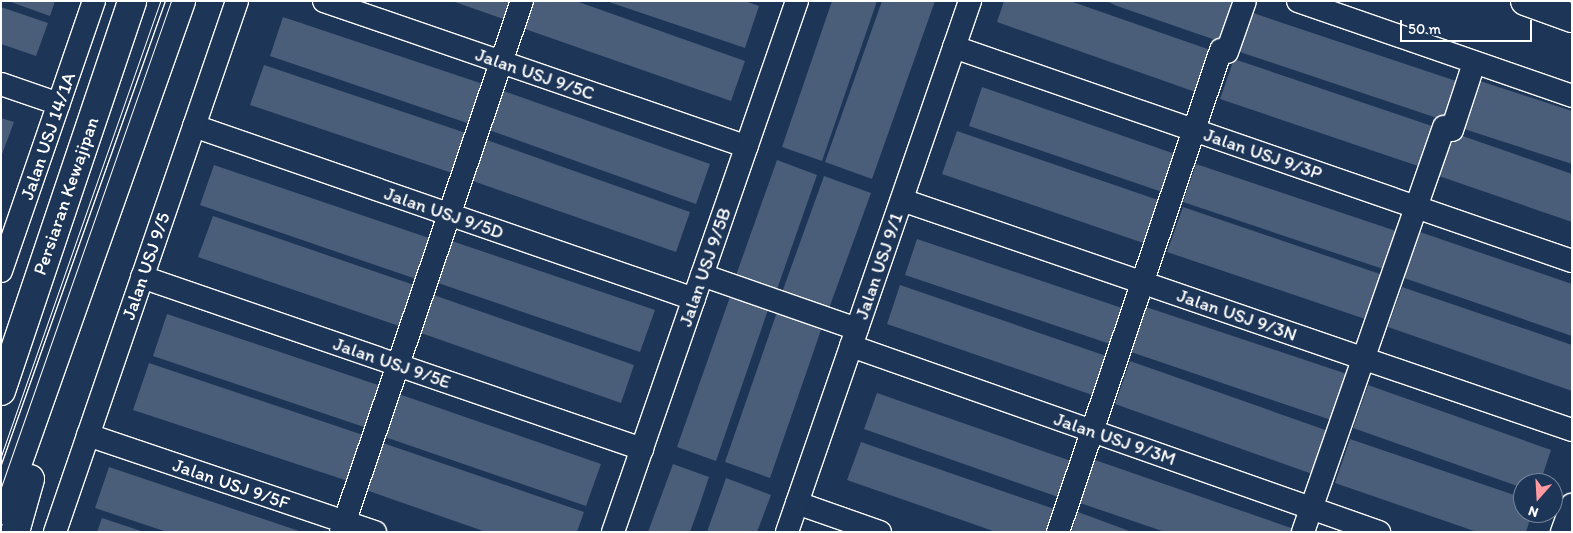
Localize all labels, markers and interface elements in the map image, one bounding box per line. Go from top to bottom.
scale bar [1403,10,1536,42]
text: 50 m [1408,20,1441,38]
street label: Jalan USJ 9/5C [473,43,597,105]
street label: Jalan USJ 14/1A [16,69,80,203]
street label: Persiaran Kewajipan [28,114,104,278]
street label: Jalan USJ 9/3P [1201,123,1325,185]
street label: Jalan USJ 9/5D [381,182,507,244]
street label: Jalan USJ 9/5B [674,204,736,330]
street label: Jalan USJ 9/5 [117,209,175,323]
street label: Jalan USJ 9/1 [850,210,908,322]
street label: Jalan USJ 9/3N [1174,284,1300,346]
street label: Jalan USJ 9/5E [330,332,454,394]
street label: Jalan USJ 9/3M [1051,407,1179,471]
street label: Jalan USJ 9/5F [170,453,292,515]
north arrow [1513,473,1563,523]
text: N [1526,502,1541,521]

